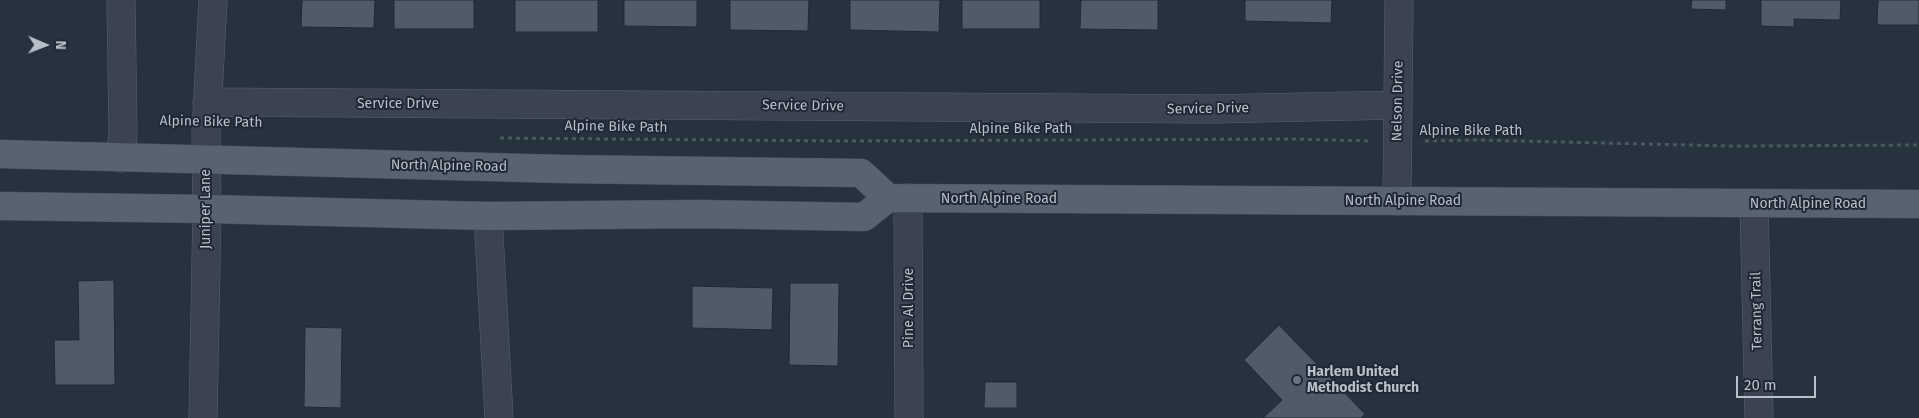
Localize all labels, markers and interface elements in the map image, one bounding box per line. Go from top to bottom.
north arrow [20,20,70,70]
text: N [52,40,69,50]
street label: Nelson Drive [1389,60,1407,142]
street label: Service Drive [357,96,439,112]
street label: Service Drive [762,97,844,115]
street label: Service Drive [1167,100,1249,118]
street label: Alpine Bike Path [159,113,263,131]
street label: Alpine Bike Path [564,118,668,136]
street label: Alpine Bike Path [969,121,1073,137]
street label: Alpine Bike Path [1419,123,1523,139]
street label: North Alpine Road [391,157,507,175]
street label: Juniper Lane [198,169,214,249]
street label: North Alpine Road [941,191,1057,207]
street label: North Alpine Road [1345,193,1461,209]
street label: North Alpine Road [1750,196,1866,212]
street label: Pine Al Drive [901,268,917,348]
street label: Terrang Trail [1748,272,1766,350]
place label: Harlem United Methodist Church [1307,364,1419,397]
scale bar [1739,366,1819,398]
marker: Harlem United Methodist Church [1291,374,1303,386]
text: 20 m [1744,376,1777,394]

